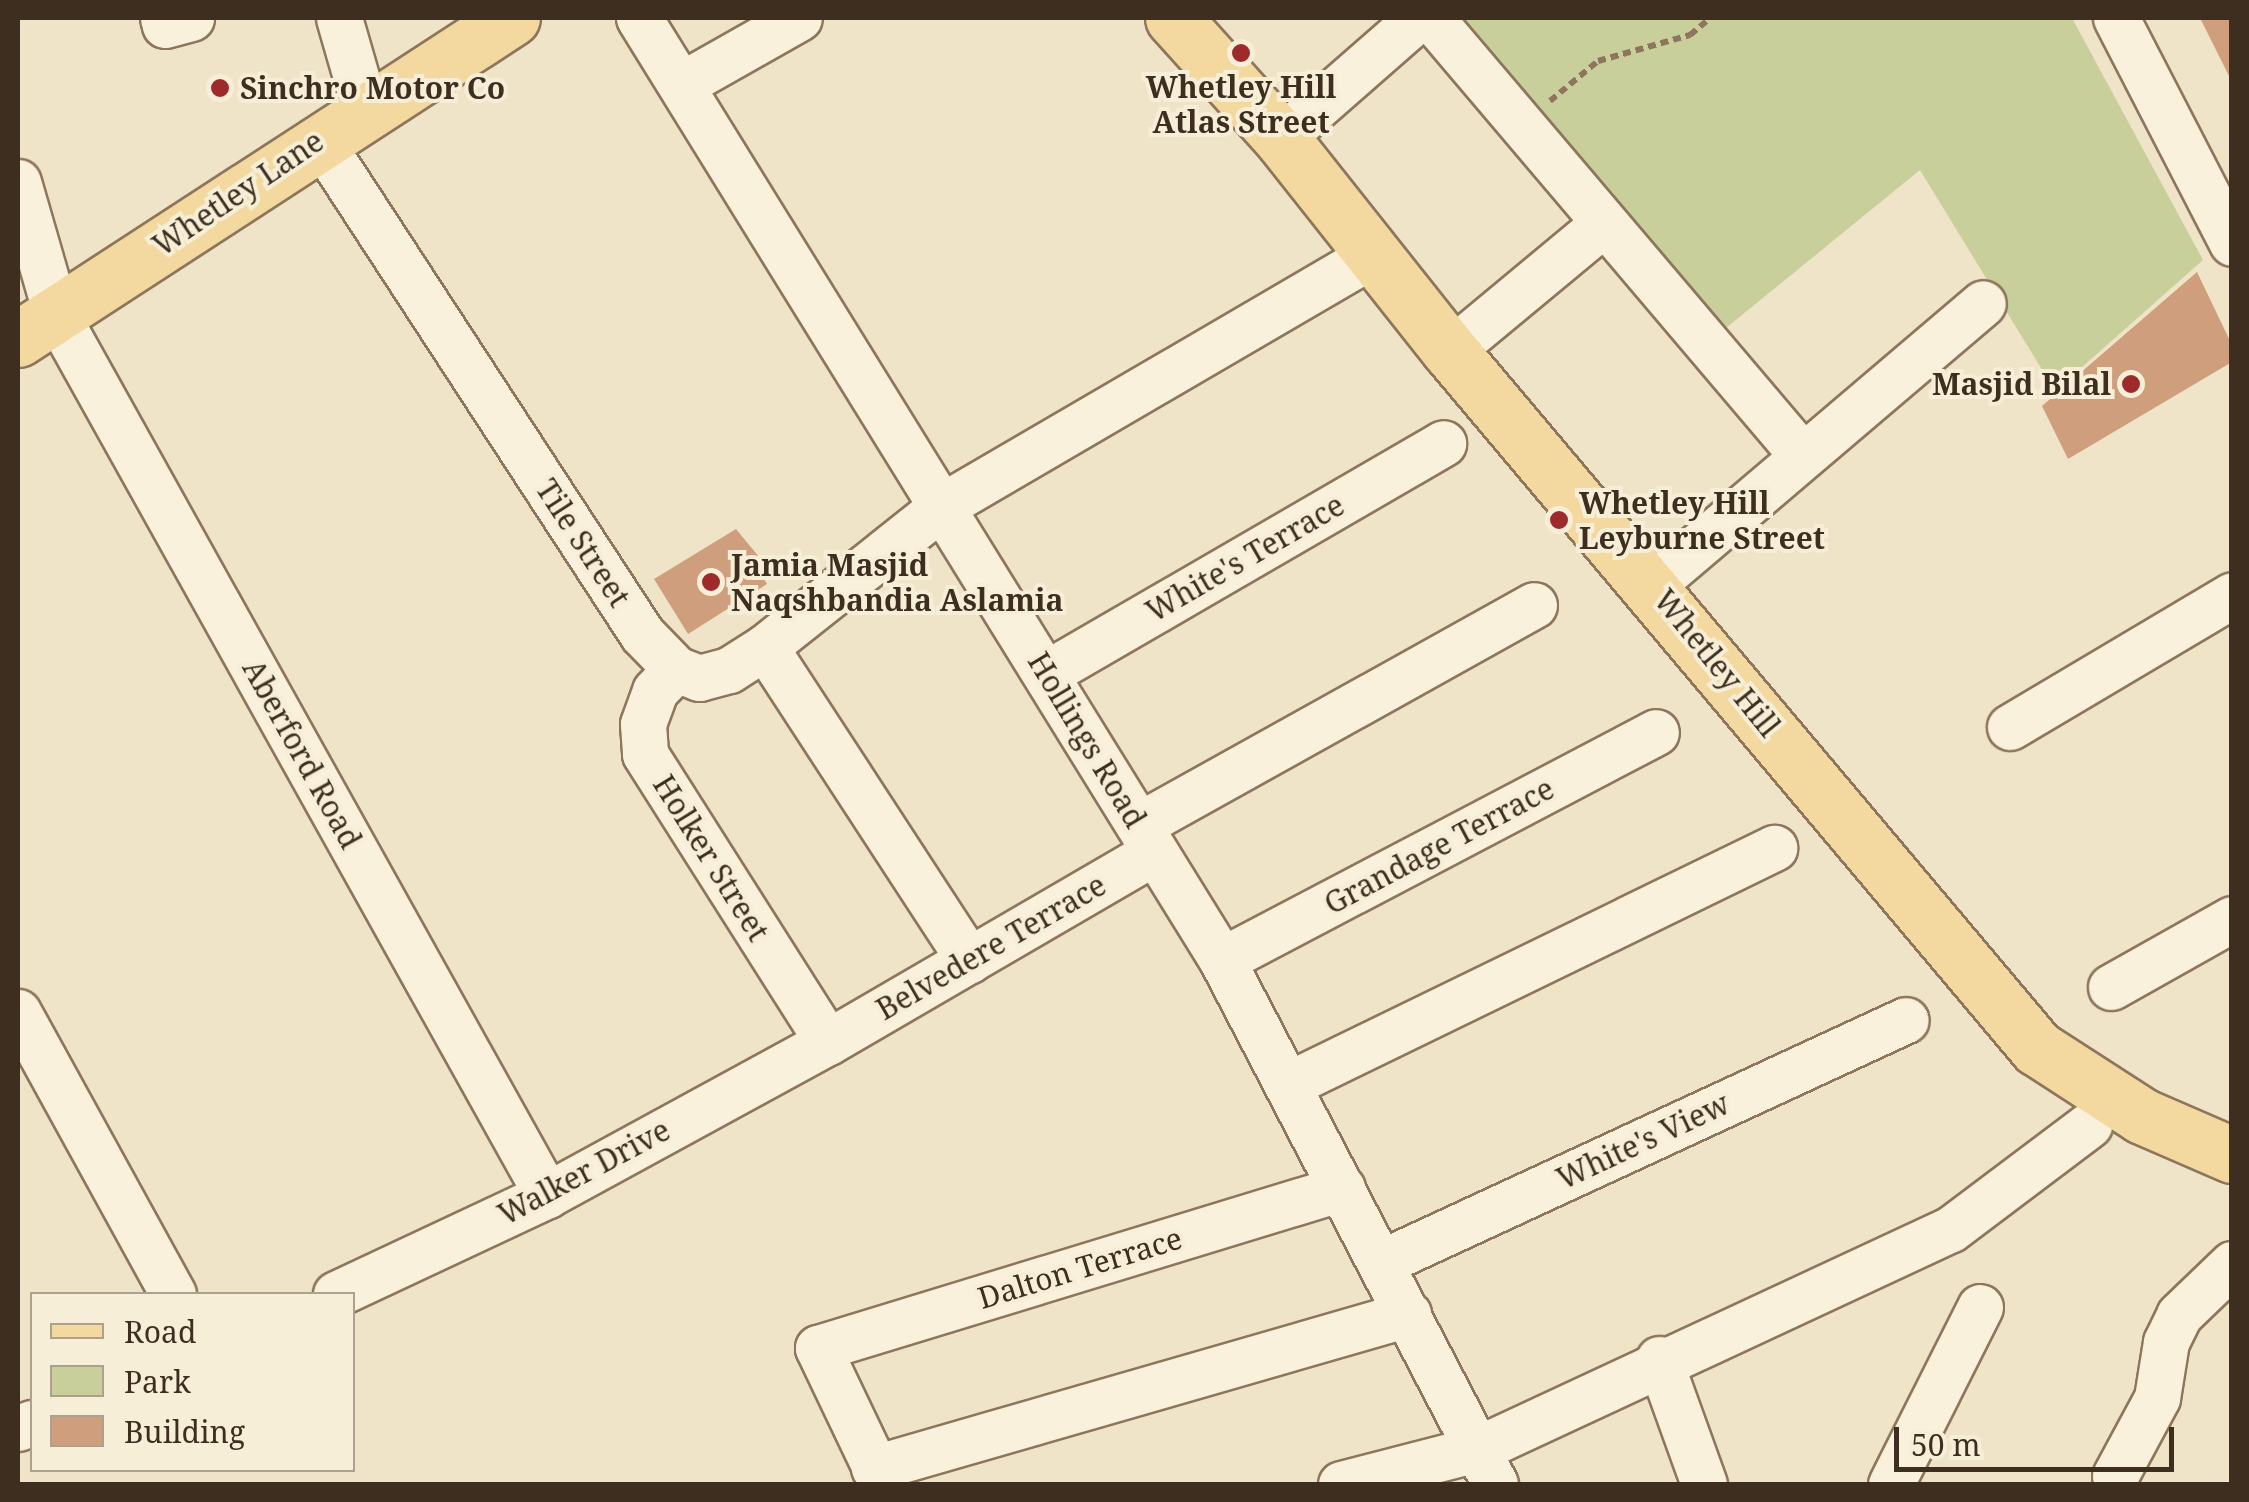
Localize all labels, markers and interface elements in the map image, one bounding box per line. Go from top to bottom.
marker: Whetley Hill Atlas Street [1230,42,1252,64]
place label: Whetley Hill Atlas Street [1146,69,1336,140]
place label: Sinchro Motor Co [240,70,505,106]
marker: Sinchro Motor Co [209,77,231,99]
street label: Whetley Lane [146,123,330,263]
place label: Masjid Bilal [1932,366,2111,402]
marker: Masjid Bilal [2120,373,2142,395]
street label: Tile Street [528,472,638,614]
place label: Whetley Hill Leyburne Street [1579,485,1825,556]
street label: White's Terrace [1139,487,1351,629]
marker: Whetley Hill Leyburne Street [1548,509,1570,531]
place label: Jamia Masjid Naqshbandia Aslamia [731,547,1064,618]
marker: Jamia Masjid Naqshbandia Aslamia [700,571,722,593]
street label: Whetley Hill [1647,582,1787,744]
street label: Hollings Road [1020,646,1154,834]
street label: Aberford Road [235,653,369,855]
street label: Holker Street [646,768,776,948]
street label: Grandage Terrace [1318,770,1560,922]
street label: Belvedere Terrace [870,867,1112,1027]
street label: White's View [1551,1085,1735,1197]
street label: Walker Drive [492,1112,676,1232]
street label: Dalton Terrace [974,1220,1186,1316]
legend [30,1292,355,1472]
text: Road [124,1311,196,1352]
text: Park [124,1361,191,1402]
scale bar [1899,1407,2179,1469]
text: Building [124,1411,245,1452]
text: 50 m [1911,1424,1981,1465]

